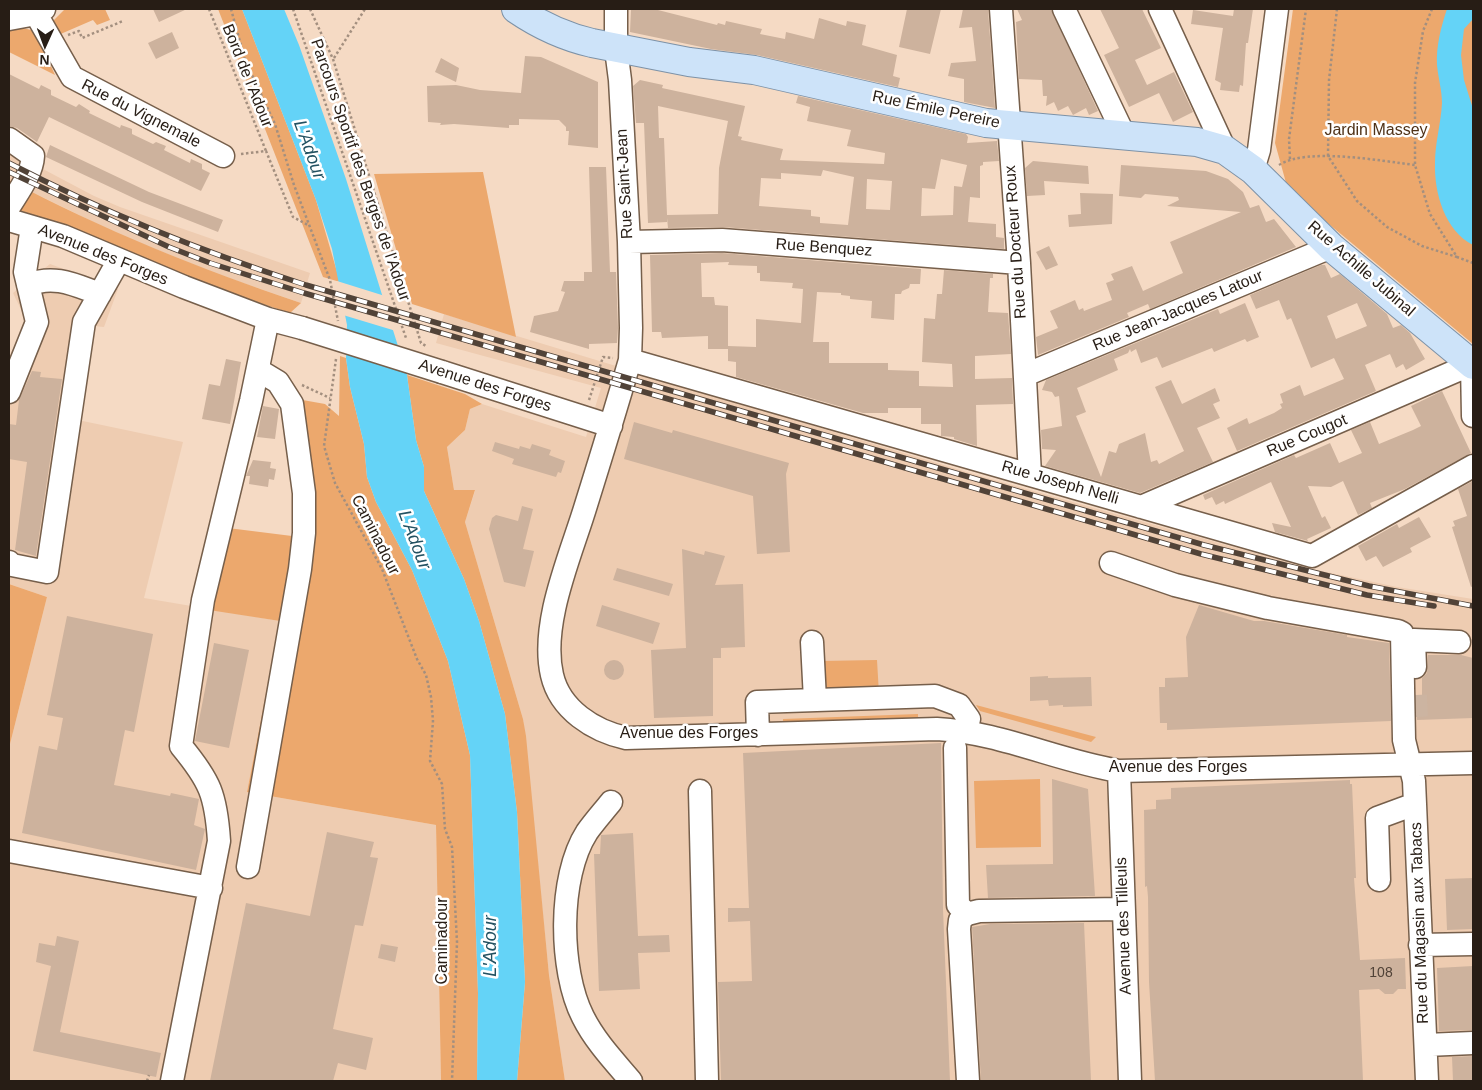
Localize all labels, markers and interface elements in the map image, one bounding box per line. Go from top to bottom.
north arrow [20,20,70,70]
street label: Bord de l'Adour [218,22,276,130]
street label: Parcours Sportif des Berges de l'Adour [306,36,414,304]
text: N [39,52,50,68]
street label: Rue du Vignemale [78,76,204,152]
street label: Rue Émile Pereire [871,87,1001,133]
water label: L'Adour [288,117,330,183]
park label: Jardin Massey [1324,121,1428,141]
street label: Rue Saint-Jean [613,128,637,240]
street label: Rue du Docteur Roux [1001,165,1031,319]
street label: Rue Achille Jubinal [1303,217,1419,321]
street label: Avenue des Forges [35,220,171,290]
street label: Rue Benquez [775,235,873,261]
street label: Rue Jean-Jacques Latour [1090,266,1266,356]
street label: Avenue des Forges [416,355,554,417]
street label: Rue Cougot [1264,410,1350,462]
street label: Rue Joseph Nelli [999,457,1121,509]
street label: Caminadour [347,492,403,578]
water label: L'Adour [393,507,435,573]
street label: Avenue des Forges [620,724,758,744]
street label: Avenue des Forges [1109,758,1247,778]
street label: Rue du Magasin aux Tabacs [1407,822,1433,1024]
street label: Avenue des Tilleuls [1112,857,1136,995]
street label: Caminadour [433,897,453,985]
water label: L'Adour [480,915,502,977]
house number: 108 [1369,965,1393,981]

